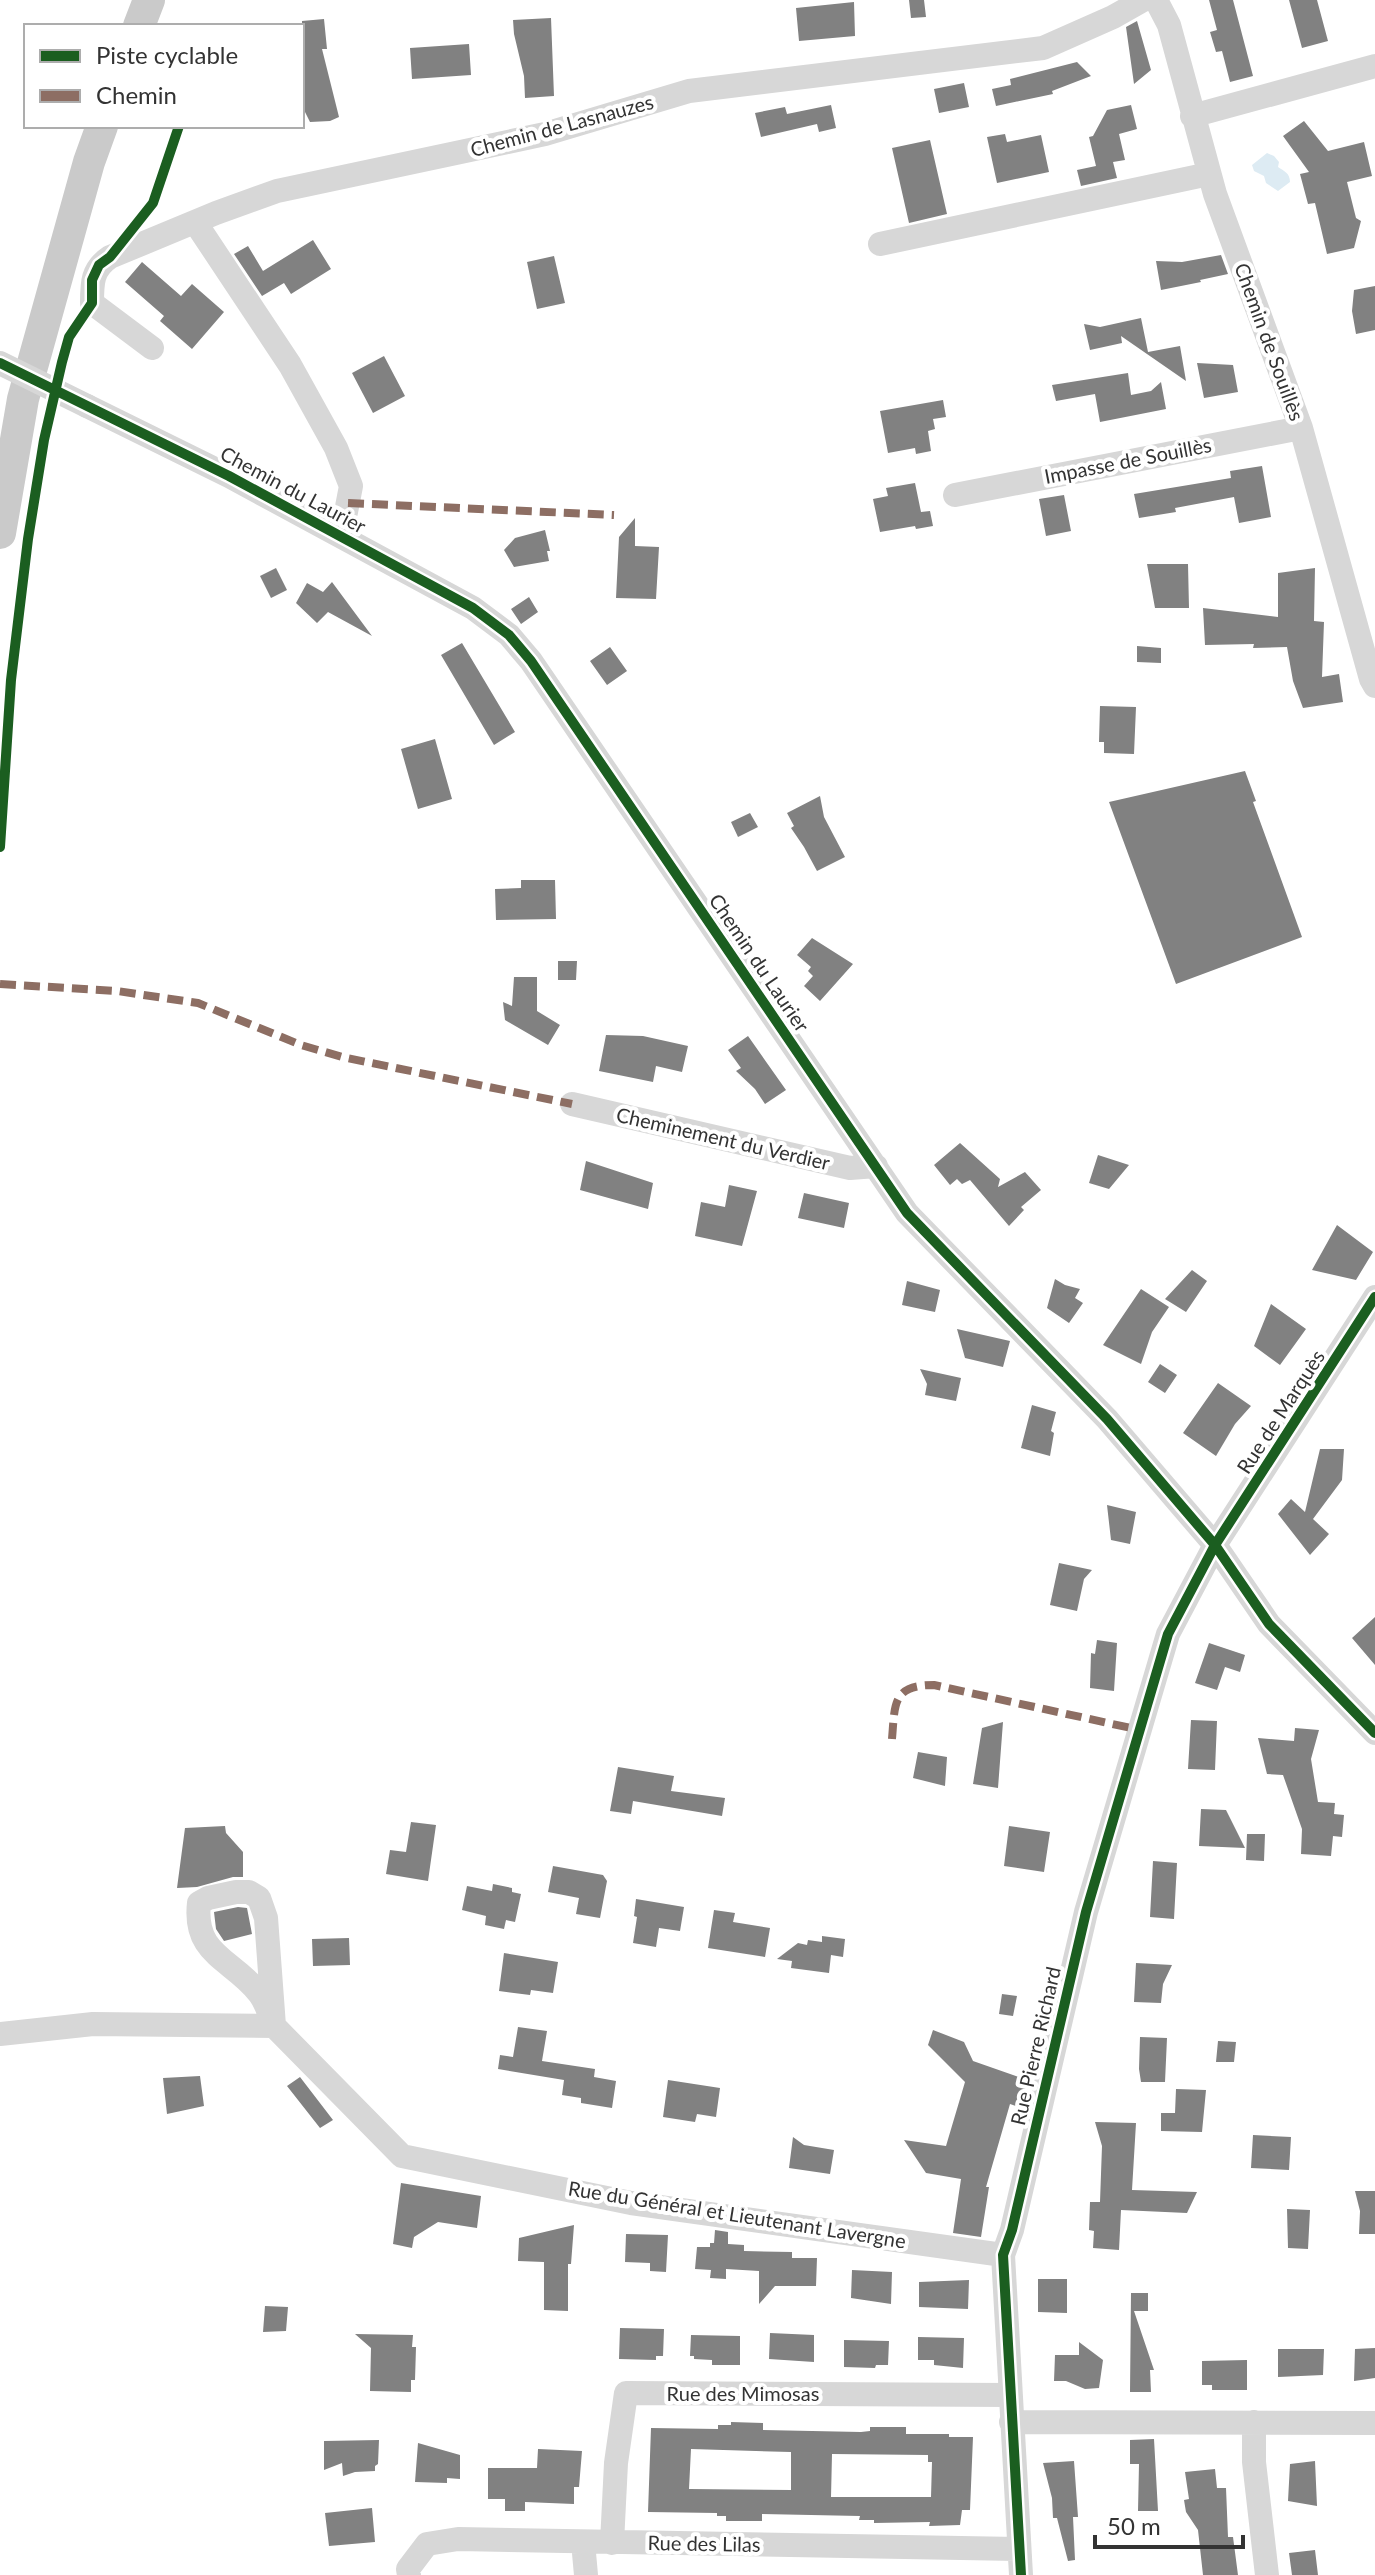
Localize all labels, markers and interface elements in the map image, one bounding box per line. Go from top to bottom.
legend [24,24,304,128]
text: Piste cyclable [96,40,238,69]
text: Chemin [96,80,177,109]
street label: Chemin de Lasnauzes [468,89,656,161]
street label: Chemin de Souillès [1230,259,1310,424]
street label: Impasse de Souillès [1042,432,1213,488]
street label: Chemin du Laurier [217,441,371,538]
street label: Chemin du Laurier [705,889,815,1037]
street label: Cheminement du Verdier [614,1102,833,1174]
street label: Rue de Marquès [1231,1345,1329,1478]
street label: Rue Pierre Richard [1005,1964,1065,2127]
street label: Rue du Général et Lieutenant Lavergne [567,2175,908,2253]
street label: Rue des Mimosas [667,2381,819,2405]
scale bar [1095,2499,1243,2549]
text: 50 m [1107,2511,1161,2540]
street label: Rue des Lilas [647,2530,761,2556]

